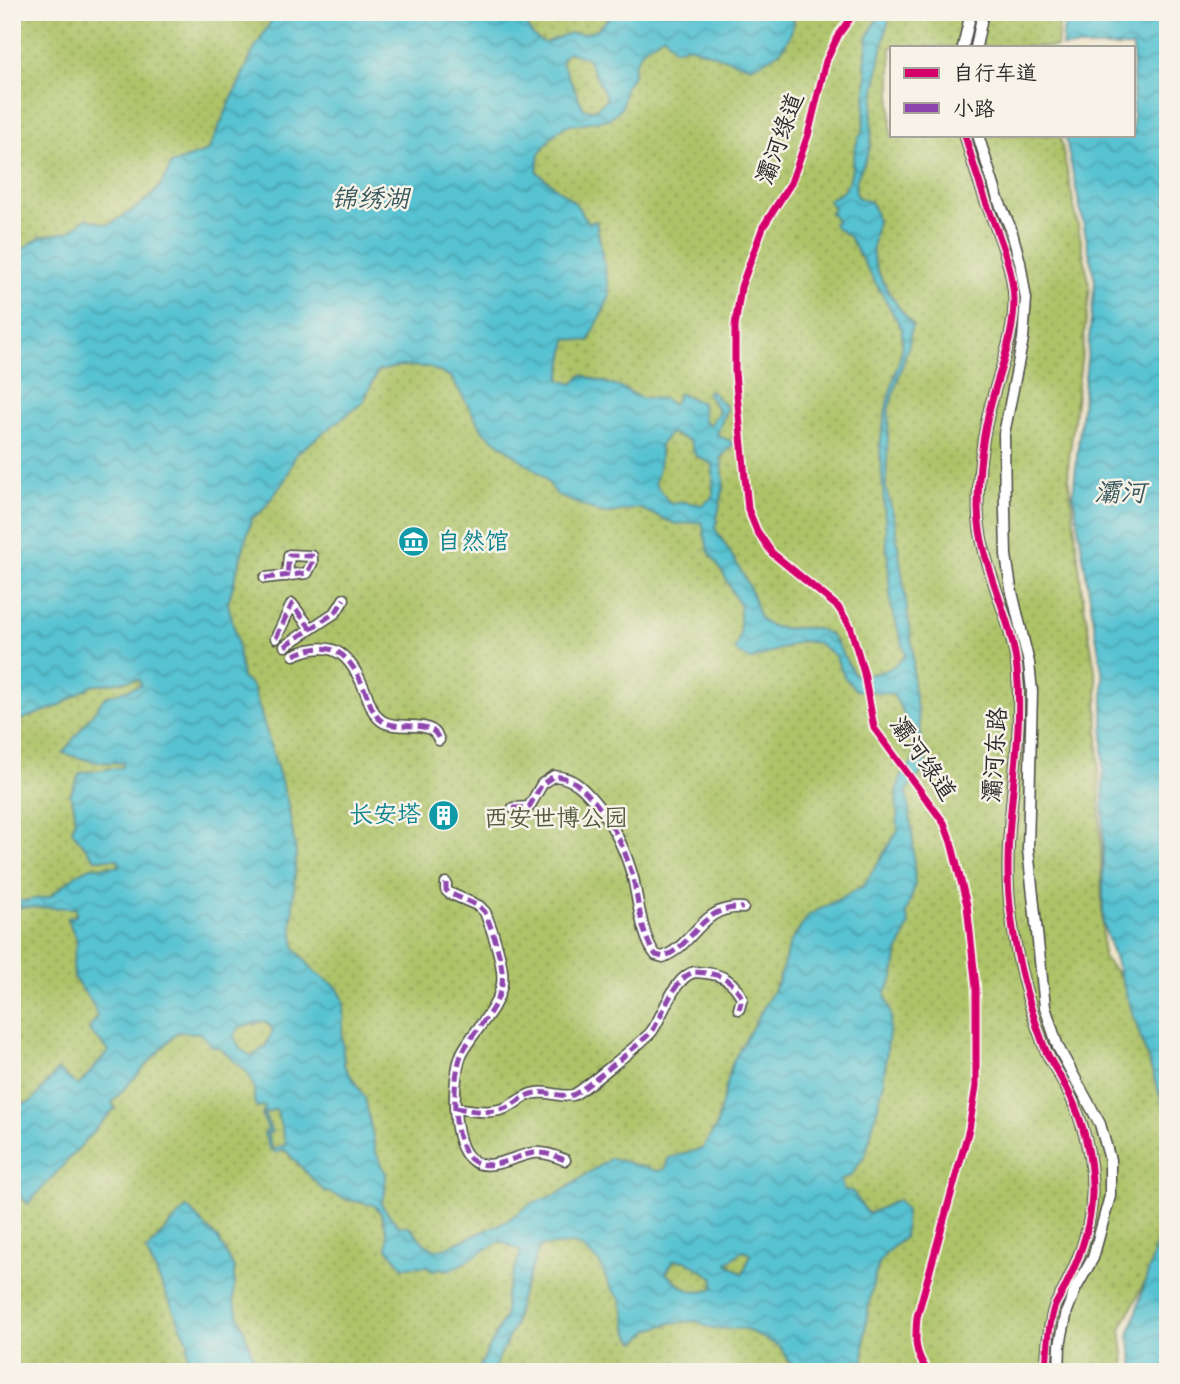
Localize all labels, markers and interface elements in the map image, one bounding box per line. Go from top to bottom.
legend [890,46,1134,136]
text: 自行车道 [953,60,1037,88]
street label: 灞河绿道 [750,89,812,189]
text: 小路 [953,96,995,124]
water label: 锦绣湖 [331,183,412,217]
water label: 灞河 [1094,477,1150,511]
museum icon: 自然馆 [397,525,431,559]
place label: 自然馆 [437,527,509,558]
street label: 灞河东路 [977,706,1015,804]
street label: 灞河绿道 [882,711,962,807]
building icon: 长安塔 [427,798,461,832]
place label: 长安塔 [349,800,421,831]
park label: 西安世博公园 [484,804,628,835]

